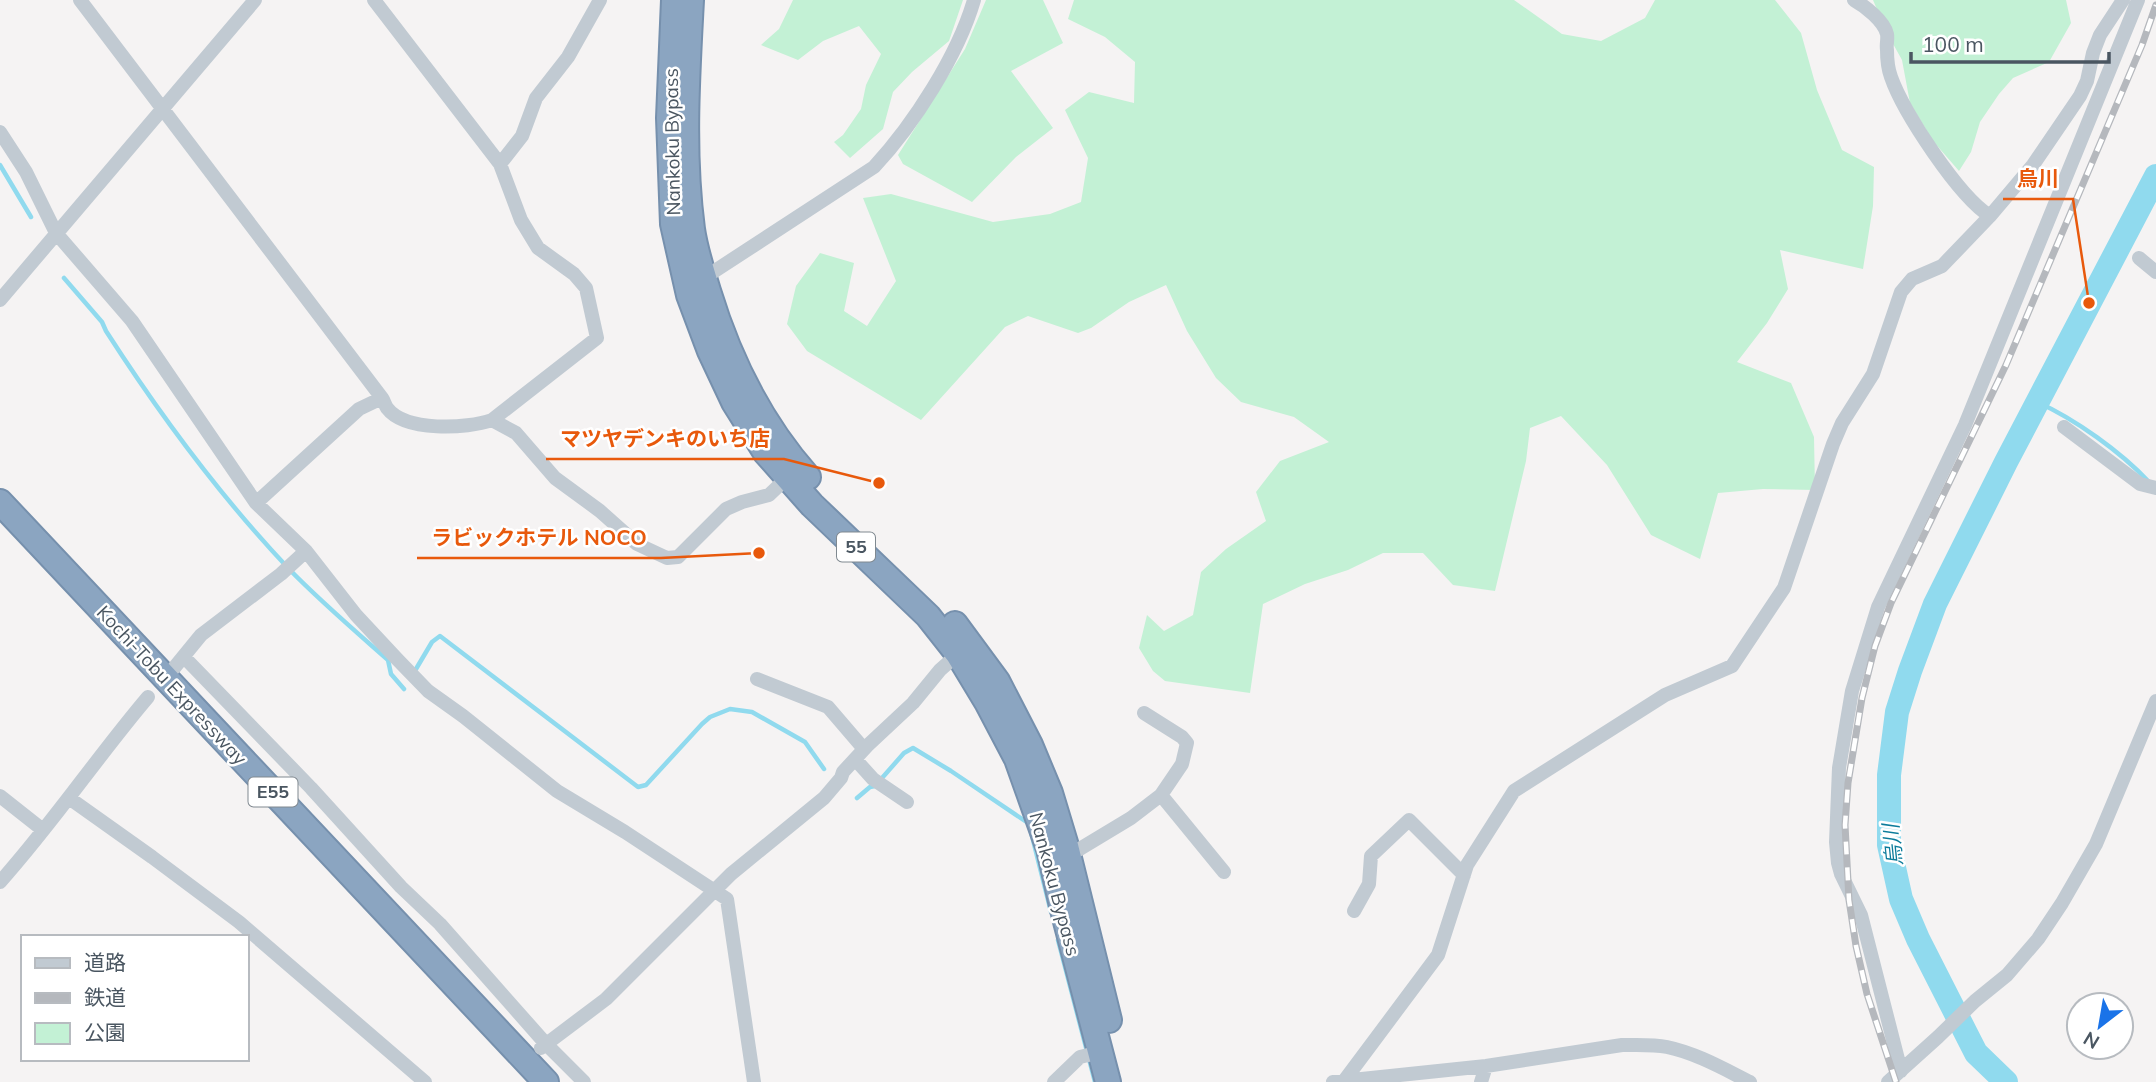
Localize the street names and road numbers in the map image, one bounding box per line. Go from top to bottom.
street label: Nankoku Bypass [659,68,685,216]
road number: 55 [837,532,875,562]
street label: Kochi-Tobu Expressway [92,600,252,770]
road number: E55 [248,778,298,806]
street label: Nankoku Bypass [1024,810,1086,958]

